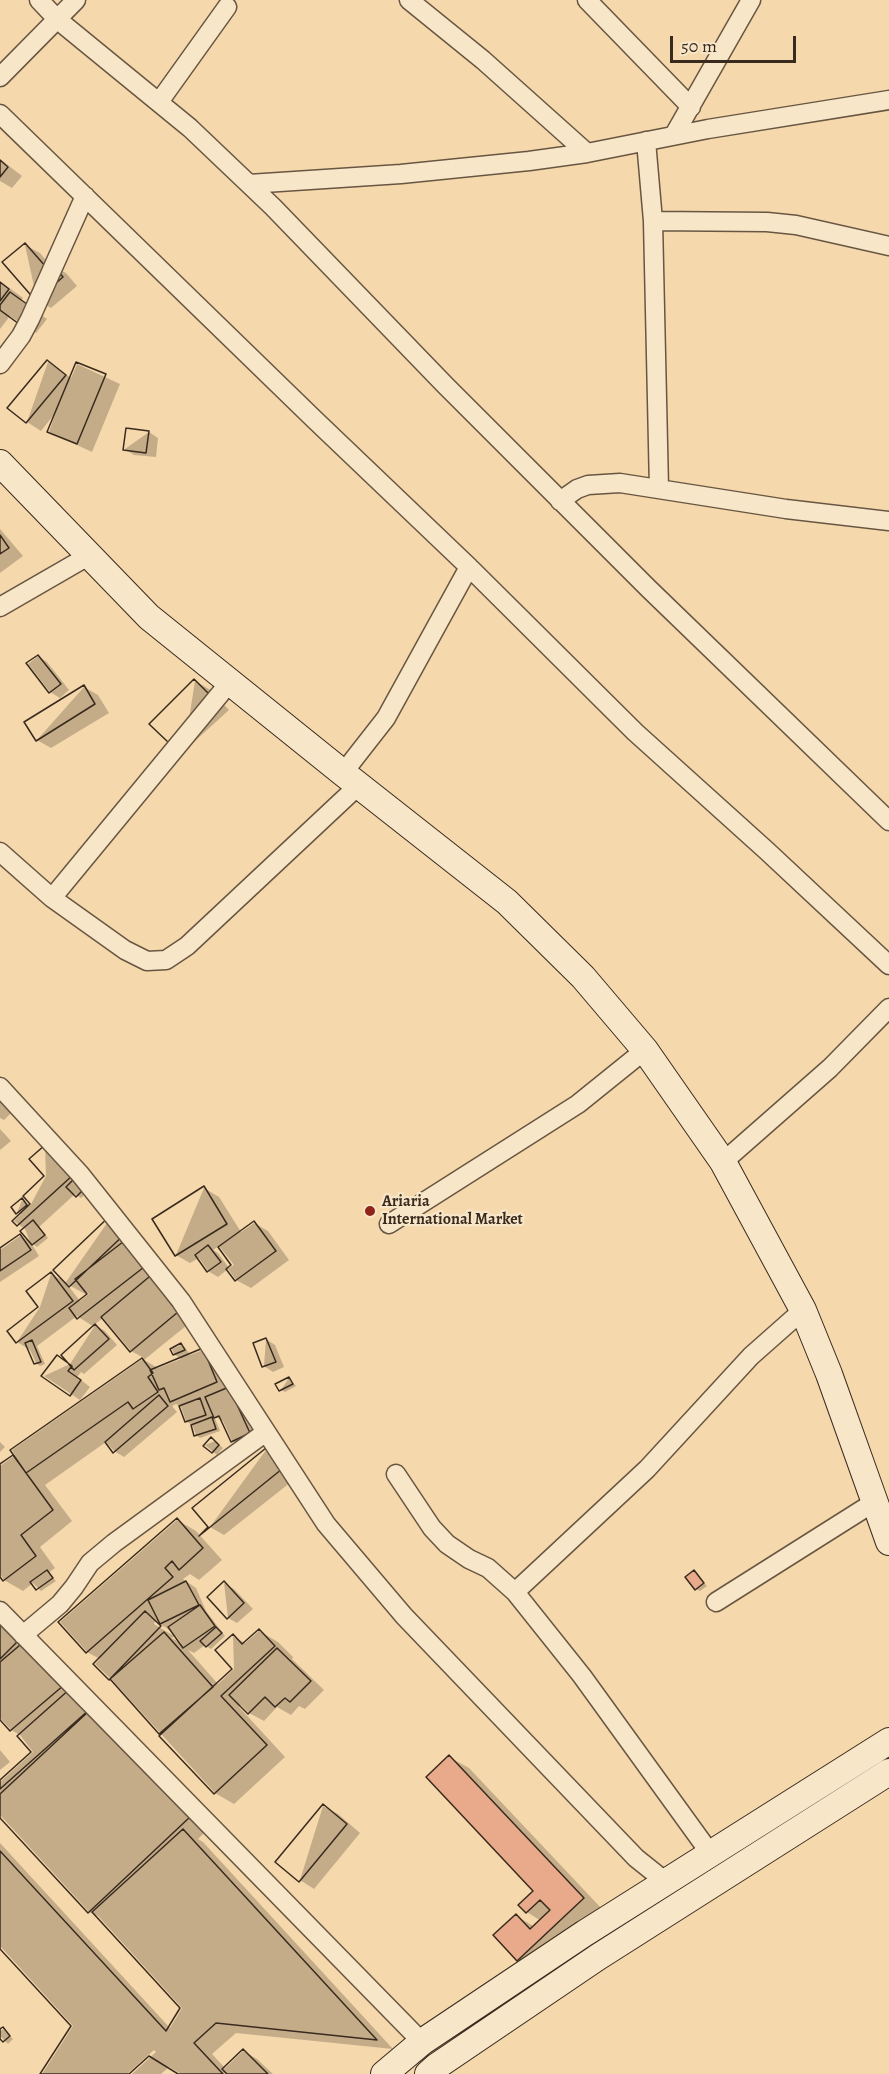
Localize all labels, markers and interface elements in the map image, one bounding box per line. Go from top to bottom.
scale bar [673,24,799,62]
text: 50 m [681,34,717,58]
place label: Ariaria International Market [382,1192,523,1230]
marker: Ariaria International Market [363,1204,377,1218]

